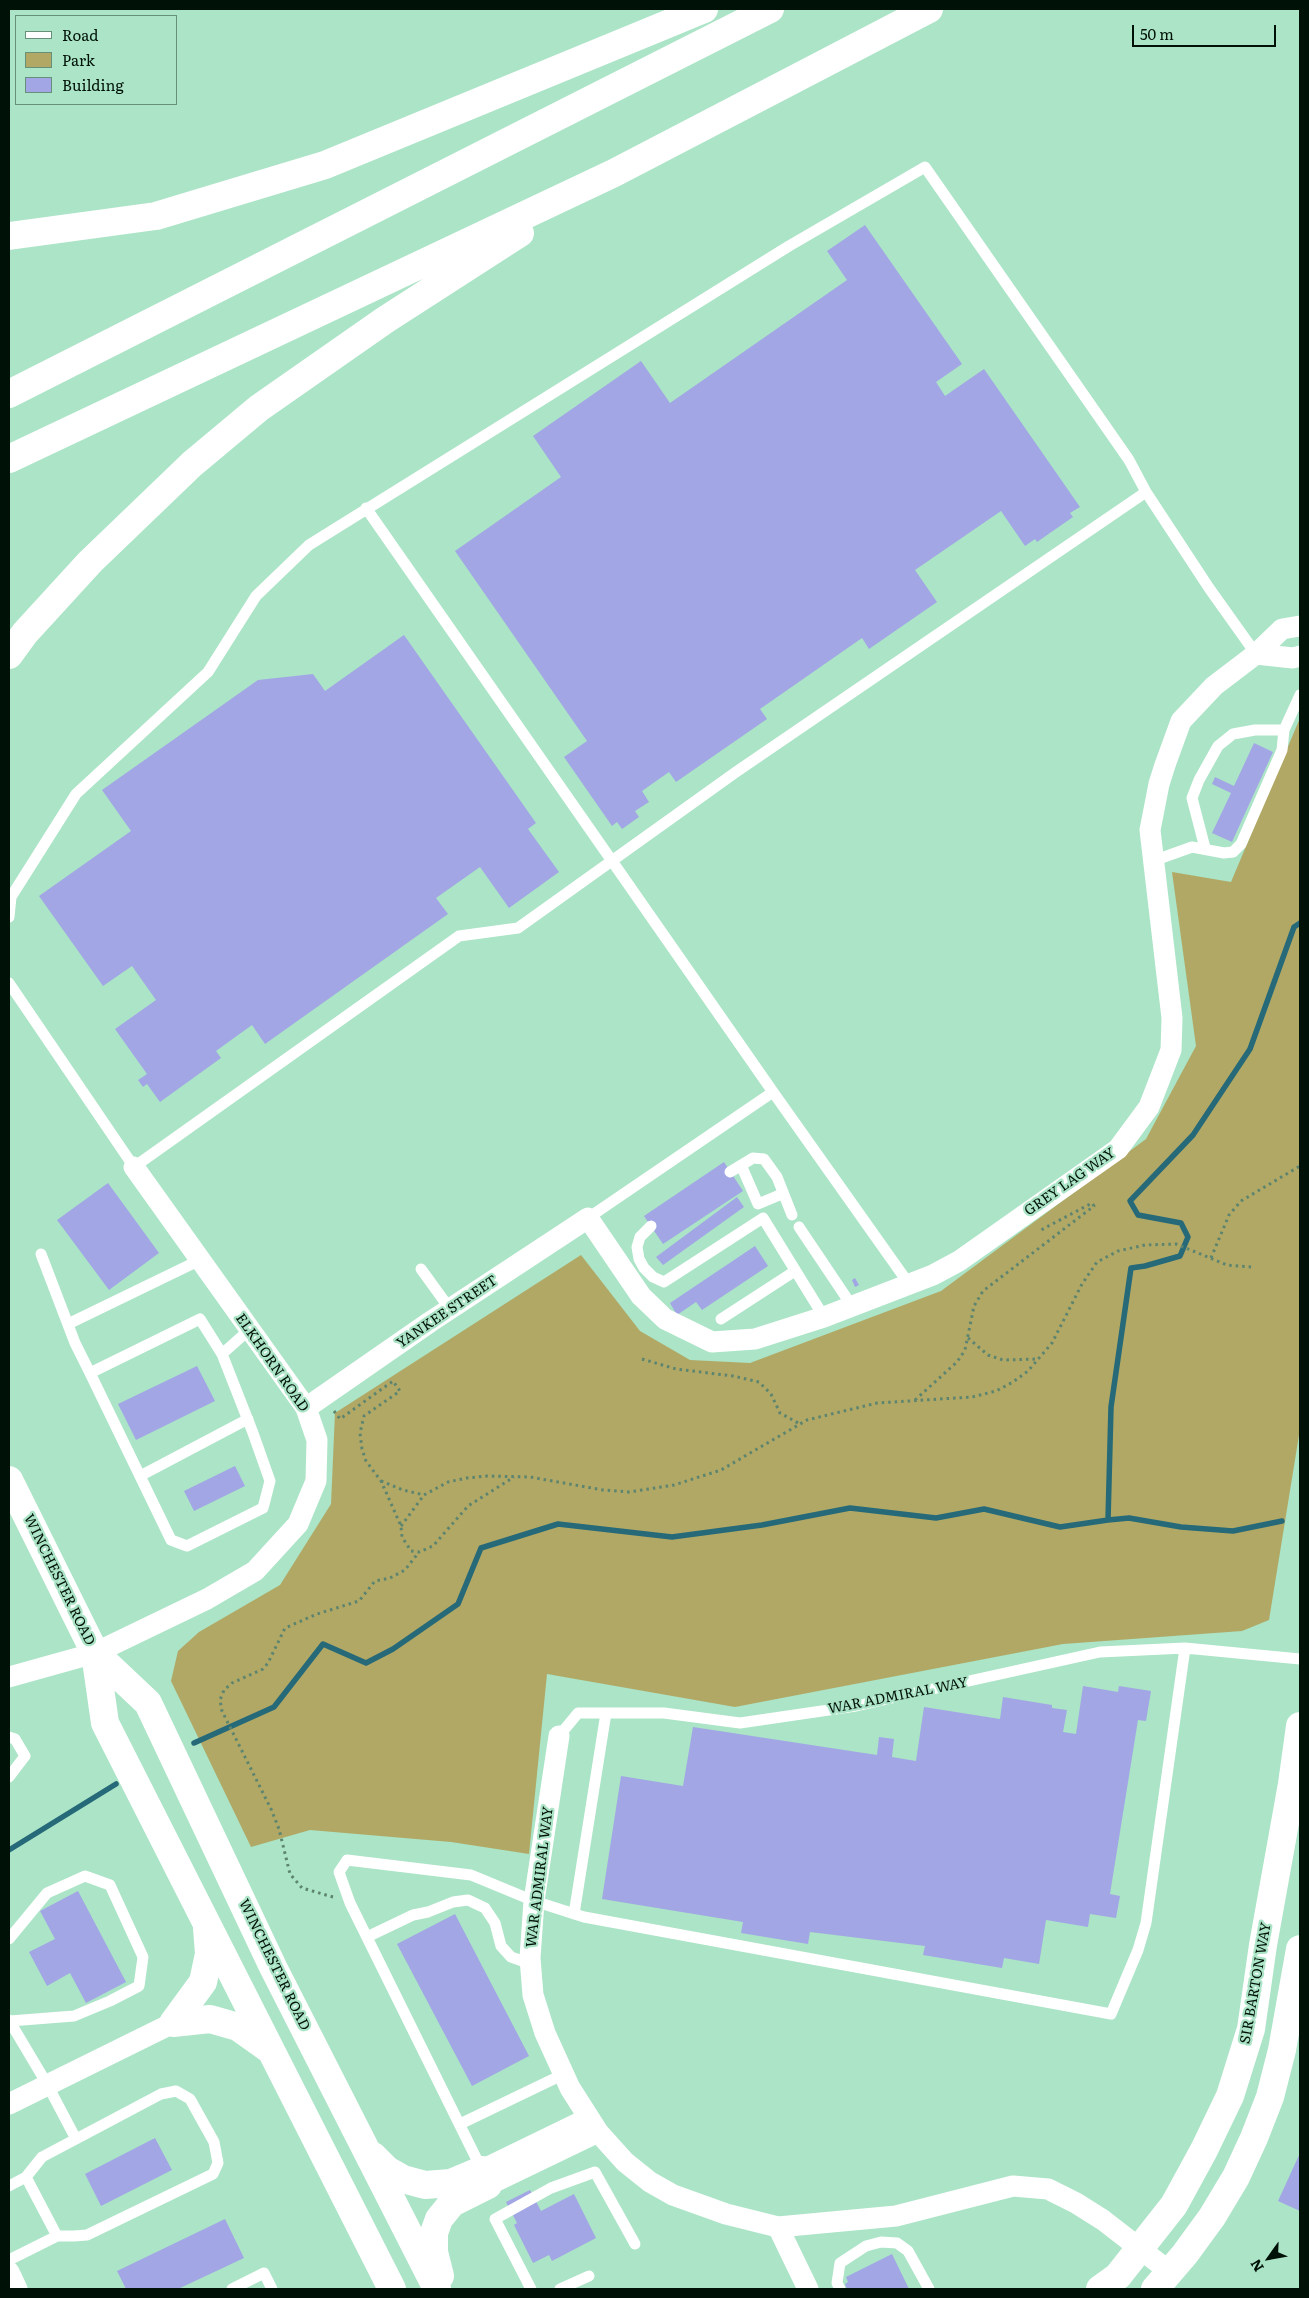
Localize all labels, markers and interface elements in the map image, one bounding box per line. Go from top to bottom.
legend [15,15,178,105]
scale bar [1134,15,1278,47]
text: 50 m [1140,22,1174,45]
text: Road [62,23,98,46]
text: Park [62,48,95,71]
text: Building [62,73,124,96]
street label: GREY LAG WAY [1021,1144,1119,1220]
street label: YANKEE STREET [393,1272,501,1352]
street label: ELKHORN ROAD [232,1311,312,1415]
street label: WINCHESTER ROAD [20,1512,98,1648]
street label: WAR ADMIRAL WAY [827,1674,969,1718]
street label: WAR ADMIRAL WAY [523,1805,557,1949]
street label: WINCHESTER ROAD [235,1897,313,2033]
street label: SIR BARTON WAY [1237,1921,1275,2045]
north arrow [1244,2233,1294,2283]
text: N [1245,2256,1268,2276]

